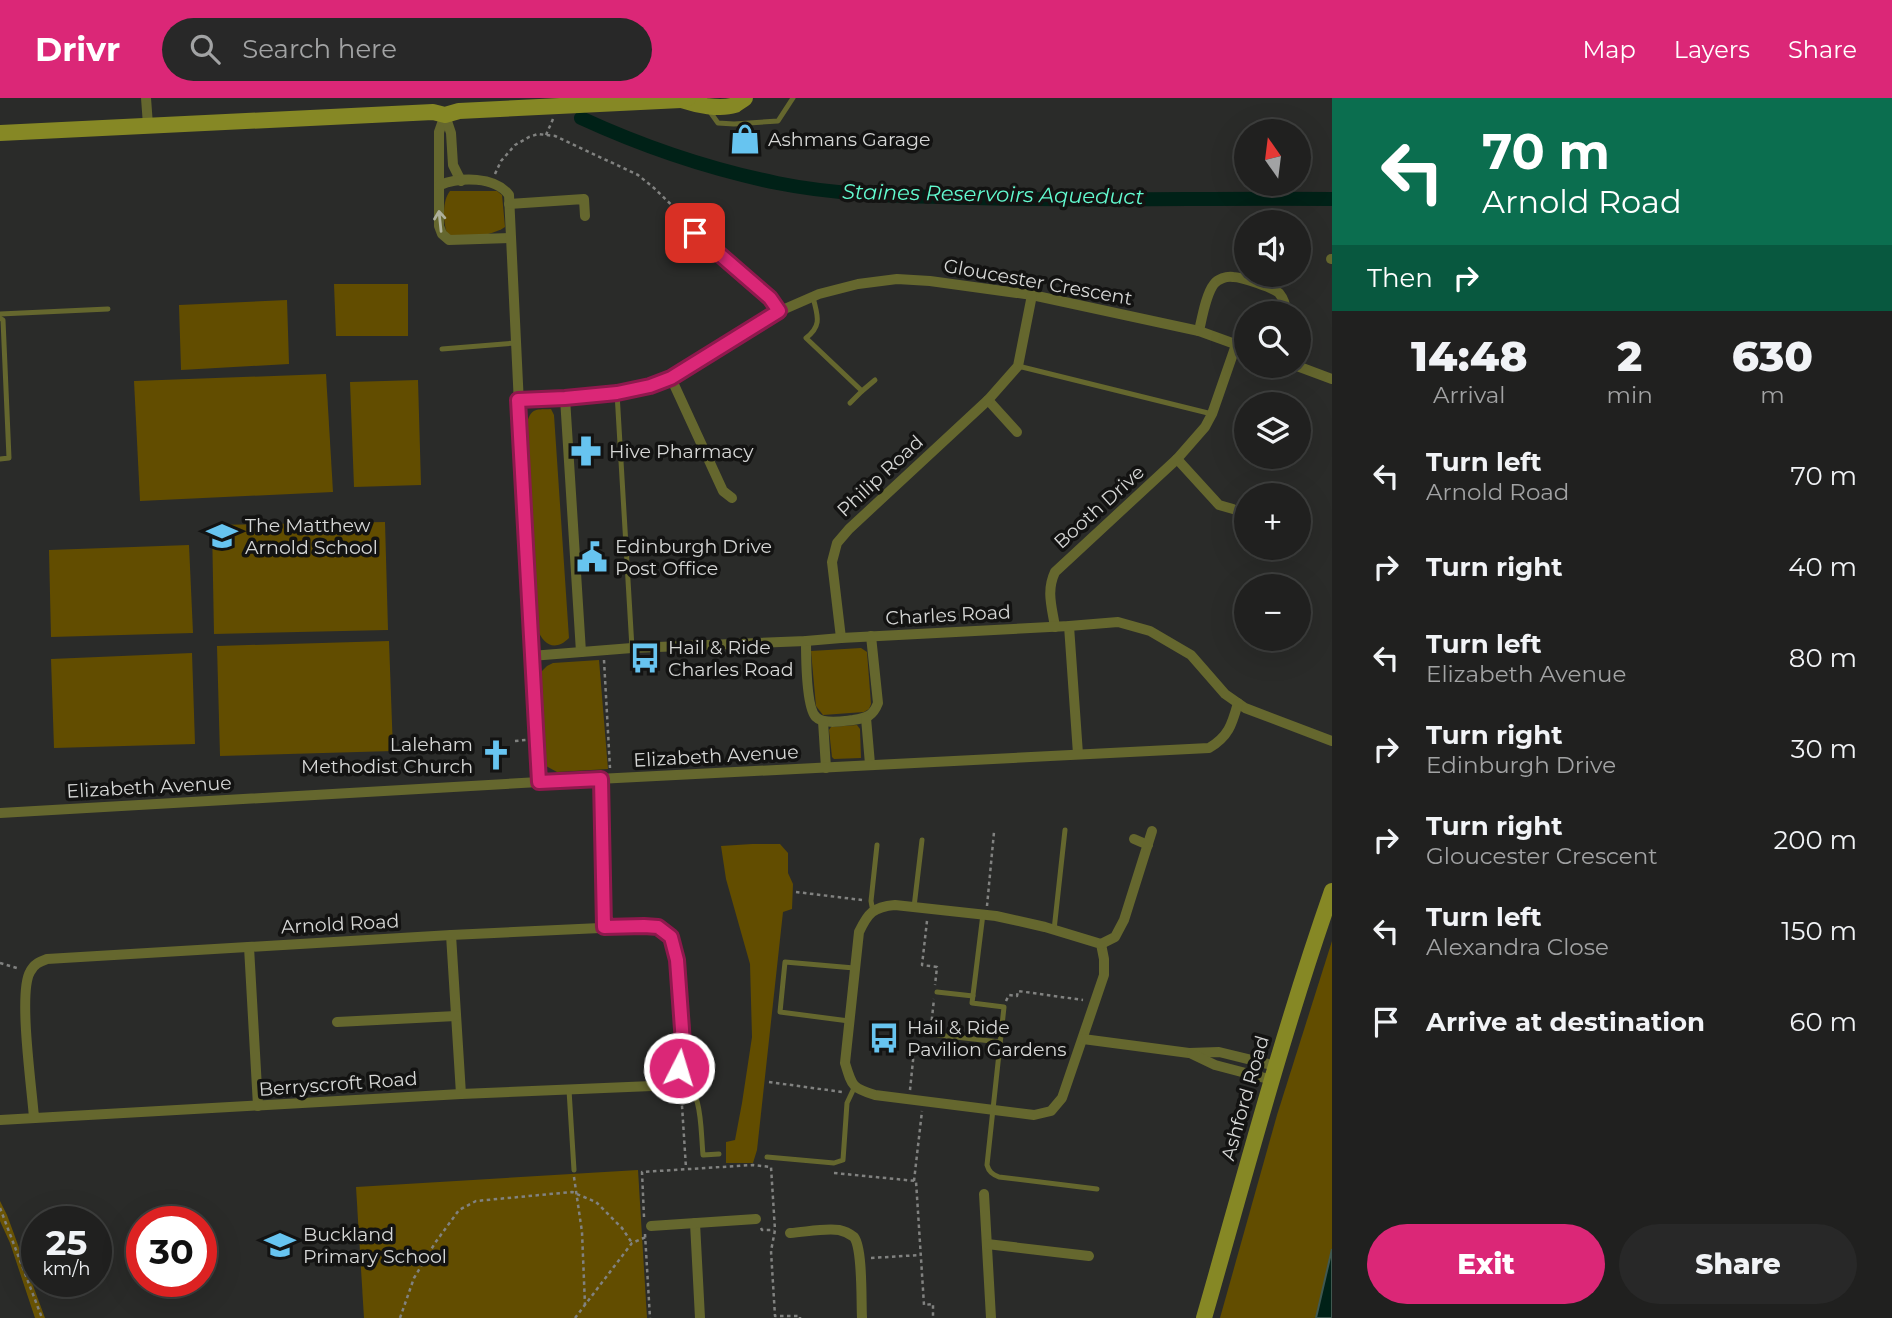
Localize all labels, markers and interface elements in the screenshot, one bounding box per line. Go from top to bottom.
search box [162,18,652,81]
text: Drivr [35,29,120,69]
icon: search [186,30,224,68]
text: Search here [242,33,397,65]
text: Map [1582,35,1636,64]
text: Layers [1674,35,1750,64]
text: Share [1788,35,1857,64]
north arrow [1234,119,1311,196]
map controls [1234,119,1311,651]
shop icon: Ashmans Garage [728,122,762,156]
text: 70 m [1482,122,1610,181]
icon: left [1367,126,1458,217]
place label: Ashmans Garage [768,128,931,151]
water label: Staines Reservoirs Aqueduct [842,179,1145,209]
text: Arnold Road [1482,182,1682,221]
pin [665,203,725,263]
one-way arrow [434,210,447,232]
button: sound [1234,210,1311,287]
icon: arrive [676,214,714,252]
street label: Gloucester Crescent [942,254,1134,310]
icon: right [1447,259,1485,297]
text: Then [1367,262,1433,294]
button: search [1234,301,1311,378]
text: 14:48 [1411,330,1528,382]
text: 2 [1617,330,1642,382]
text: 630 [1732,330,1813,382]
text: Arrival [1433,381,1506,409]
text: min [1607,381,1653,409]
text: m [1760,381,1785,409]
button: layers [1234,392,1311,469]
street label: Philip Road [832,430,928,522]
pharmacy icon: Hive Pharmacy [569,434,603,468]
place label: Hive Pharmacy [609,440,754,463]
text: Turn left [1426,446,1542,478]
icon: left [1367,457,1405,495]
street label: Booth Drive [1049,460,1149,554]
text: 70 m [1791,460,1857,492]
text: Arnold Road [1426,478,1569,506]
button: + [1234,483,1311,560]
place label: The Matthew Arnold School [245,514,378,559]
school or university icon: The Matthew Arnold School [205,519,239,553]
place label: Edinburgh Drive Post Office [615,535,772,580]
public building icon: Edinburgh Drive Post Office [575,540,609,574]
icon: right [1367,548,1405,586]
text: Turn right [1426,551,1562,583]
text: 40 m [1788,551,1857,583]
button: − [1234,574,1311,651]
street label: Charles Road [885,600,1011,630]
text: Turn left [1426,628,1542,660]
place label: Hail & Ride Charles Road [668,636,794,681]
icon: left [1367,639,1405,677]
bus stop icon: Hail & Ride Charles Road [628,641,662,675]
text: 80 m [1789,642,1857,674]
text: Elizabeth Avenue [1426,660,1626,688]
text: Turn right [1426,719,1562,751]
icon: right [1367,730,1405,768]
place label: Laleham Methodist Church [301,733,473,778]
text: 30 m [1791,733,1857,765]
church icon: Laleham Methodist Church [479,738,513,772]
street label: Elizabeth Avenue [633,740,799,772]
text: Edinburgh Drive [1426,751,1616,779]
street label: Elizabeth Avenue [66,771,232,803]
text: Turn right [1426,810,1562,842]
icon: right [1367,821,1405,859]
text: 200 m [1773,824,1857,856]
text: Gloucester Crescent [1426,842,1658,870]
text: Turn left [1426,901,1542,933]
street label: Arnold Road [280,909,400,939]
icon: left [1367,912,1405,950]
text: 150 m [1781,915,1857,947]
text: Alexandra Close [1426,933,1609,961]
icon: arrive [1367,1003,1405,1041]
text: Arrive at destination [1426,1006,1705,1038]
text: 60 m [1790,1006,1857,1038]
place label: Hail & Ride Pavilion Gardens [907,1016,1067,1061]
bus stop icon: Hail & Ride Pavilion Gardens [867,1021,901,1055]
position arrow [642,1031,716,1105]
street label: Ashford Road [1216,1033,1274,1163]
street label: Berryscroft Road [258,1067,418,1101]
speed limit sign: 30 [126,1206,217,1297]
text: 25 [46,1221,87,1264]
place label: Buckland Primary School [303,1223,447,1268]
button: Exit [1367,1224,1605,1304]
button: Share [1619,1224,1857,1304]
school or university icon: Buckland Primary School [263,1228,297,1262]
text: km/h [42,1258,91,1280]

